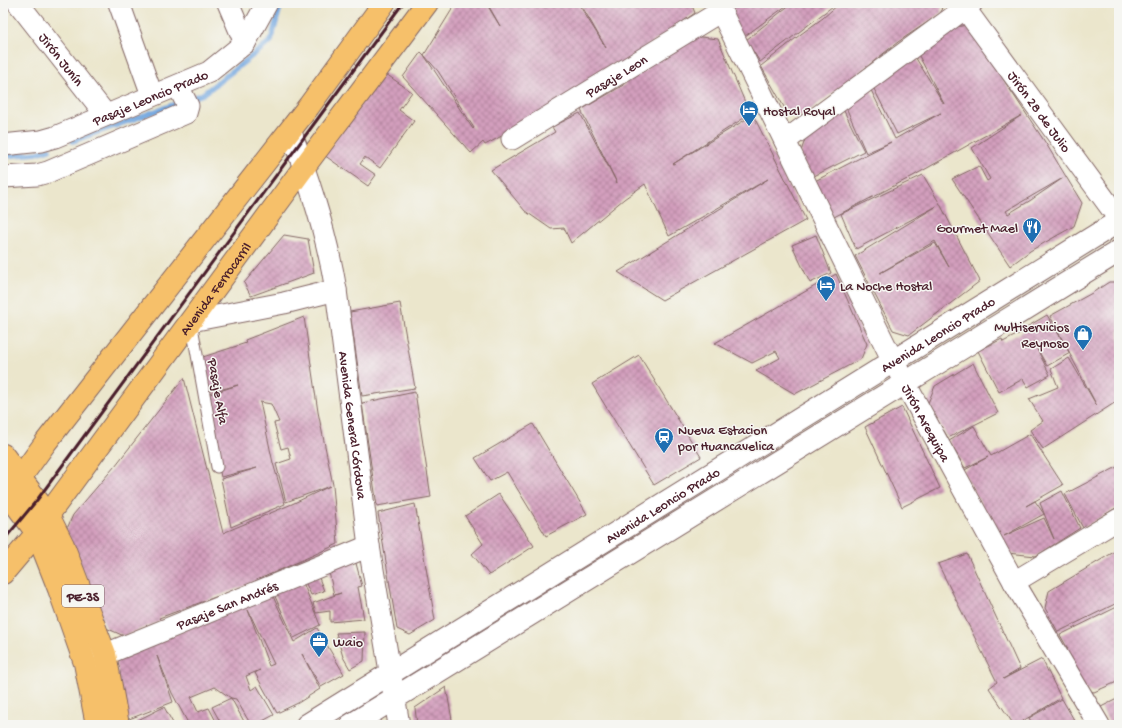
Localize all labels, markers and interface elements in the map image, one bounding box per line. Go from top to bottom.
street label: Jirón Junín [34,30,86,91]
street label: Pasaje Leon [582,52,652,103]
street label: Pasaje Leoncio Prado [90,67,211,131]
street label: Jirón 28 de Julio [1003,69,1074,157]
hotel icon: Hostal Royal [738,99,760,127]
place label: Hostal Royal [763,104,836,121]
restaurant icon: Gourmet Mael [1021,216,1043,244]
place label: Gourmet Mael [936,221,1018,238]
street label: Avenida Ferrocarril [177,240,256,340]
hotel icon: La Noche Hostal [815,274,837,302]
place label: La Noche Hostal [840,279,932,296]
street label: Avenida Leoncio Prado [878,294,999,378]
place label: Multiservicios Reynoso [994,320,1070,353]
shop icon: Multiservicios Reynoso [1072,323,1094,351]
street label: Avenida General Córdova [333,350,369,502]
street label: Pasaje Alfa [202,356,231,427]
street label: Jirón Arequipa [896,382,953,466]
place label: Nueva Estacion por Huancavelica [677,423,775,456]
station icon: Nueva Estacion por Huancavelica [653,426,675,454]
street label: Avenida Leoncio Prado [603,465,724,549]
street label: Pasaje San Andrés [174,578,282,635]
road number: PE-3S [62,585,104,607]
office icon: Waio [308,630,330,658]
place label: Waio [333,635,363,652]

